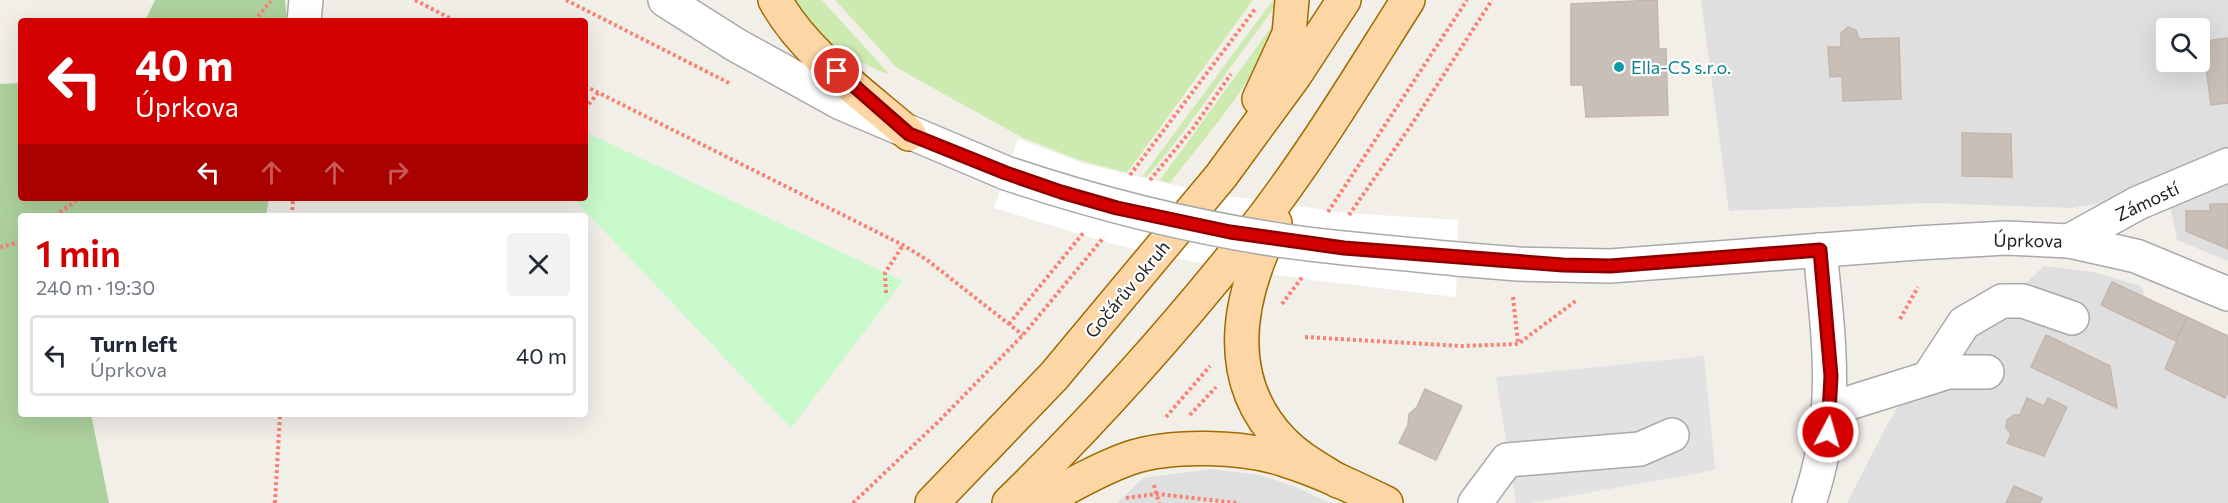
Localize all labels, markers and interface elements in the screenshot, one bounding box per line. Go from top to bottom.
map controls [2156,18,2210,72]
button: search [2156,18,2210,72]
text: 40 m [135,38,233,90]
icon: left [36,42,114,120]
pin [811,45,862,96]
icon: arrive [820,54,853,87]
place label: Ella-CS s.r.o. [1631,56,1731,78]
marker: Ella-CS s.r.o. [1612,60,1626,74]
text: Úprkova [135,90,239,123]
icon: left [192,156,225,189]
icon: ahead [255,156,288,189]
icon: ahead [318,156,351,189]
icon: right [381,156,414,189]
street label: Zámostí [2112,176,2184,225]
street label: Úprkova [1993,228,2063,252]
text: 1 min [36,230,121,274]
button: close [507,233,570,296]
street label: Gočárův okruh [1080,236,1174,342]
text: 240 m · 19:30 [36,275,155,299]
text: Turn left [90,330,177,357]
icon: left [39,339,72,372]
text: 40 m [516,342,567,369]
text: Úprkova [90,357,167,381]
position arrow [1796,400,1860,464]

